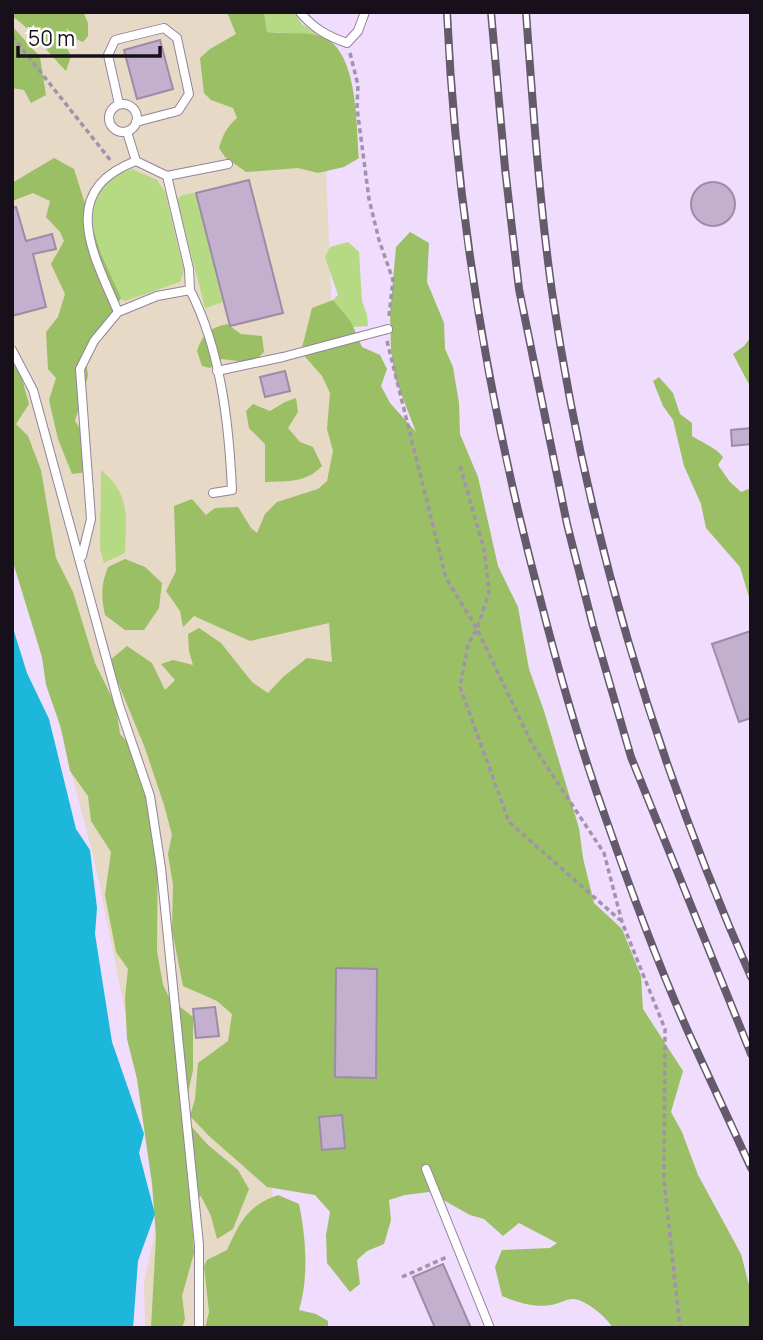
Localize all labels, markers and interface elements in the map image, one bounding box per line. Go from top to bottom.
scale bar [18,14,159,58]
text: 50 m [28,24,75,52]

